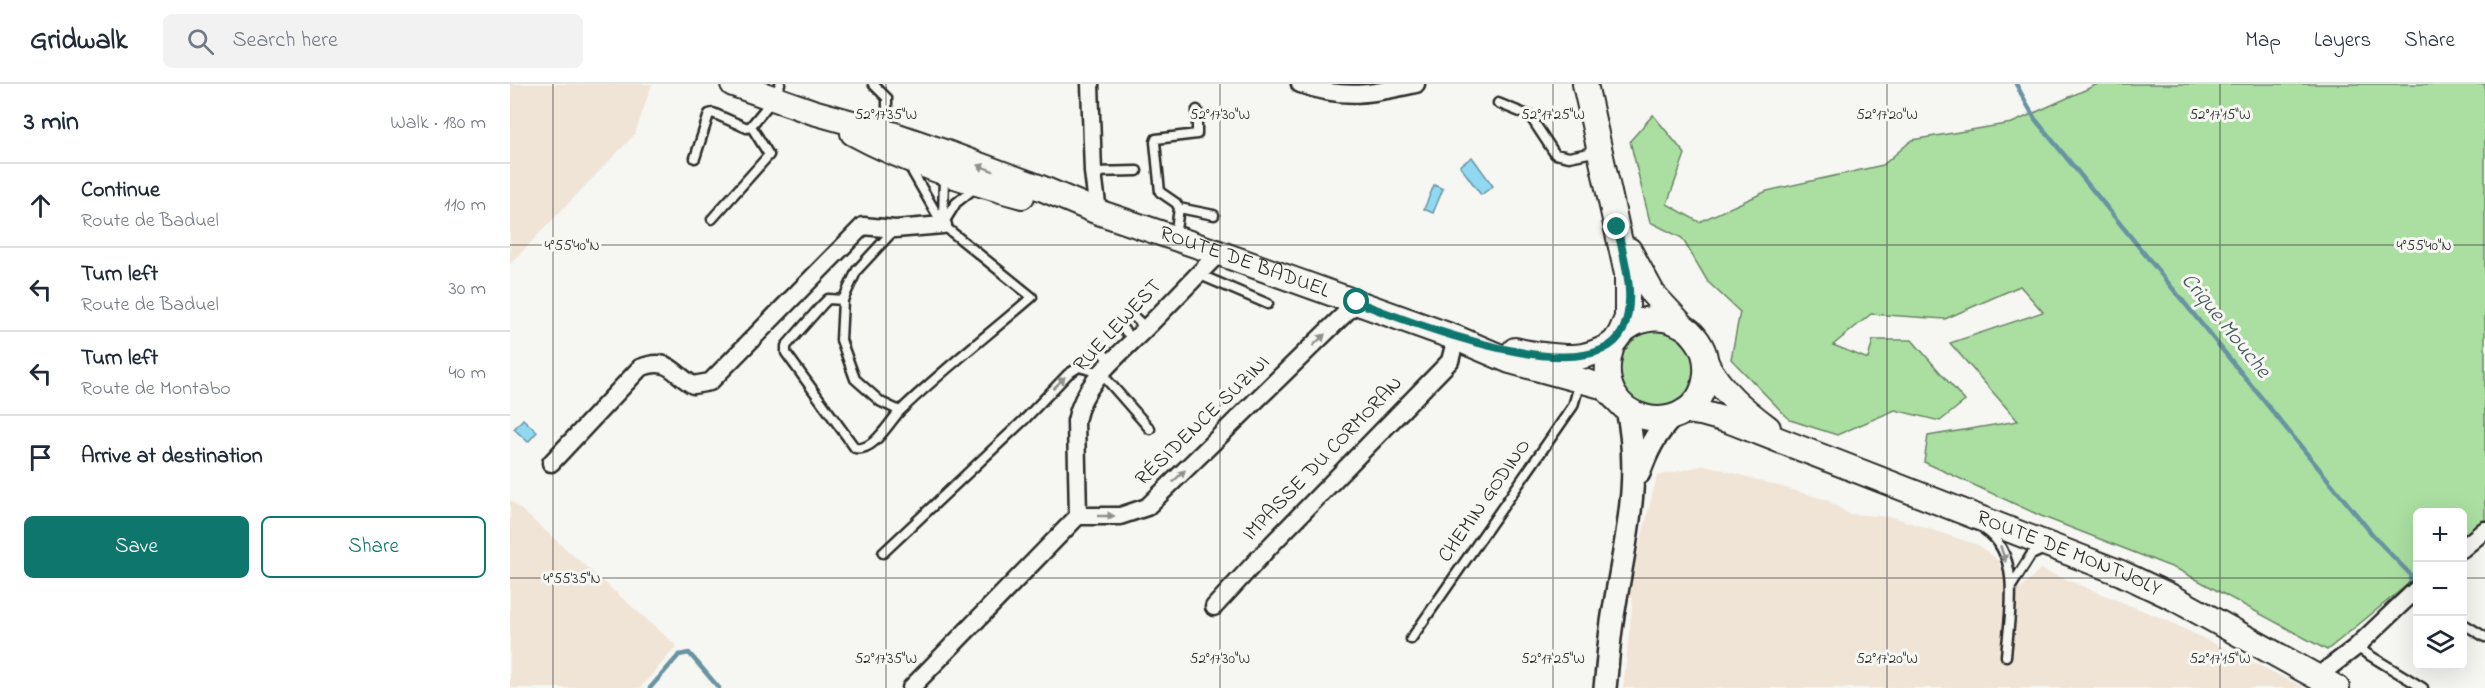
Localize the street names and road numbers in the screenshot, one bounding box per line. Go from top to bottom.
street label: ROUTE DE BADUEL [1155,219,1334,307]
street label: RUE LEWEST [1067,273,1169,379]
street label: RÉSIDENCE SUZINI [1129,349,1277,493]
street label: IMPASSE DU CORMORAN [1236,370,1410,548]
street label: CHEMIN GODINO [1431,433,1539,569]
street label: ROUTE DE MONTJOLY [1972,503,2166,605]

